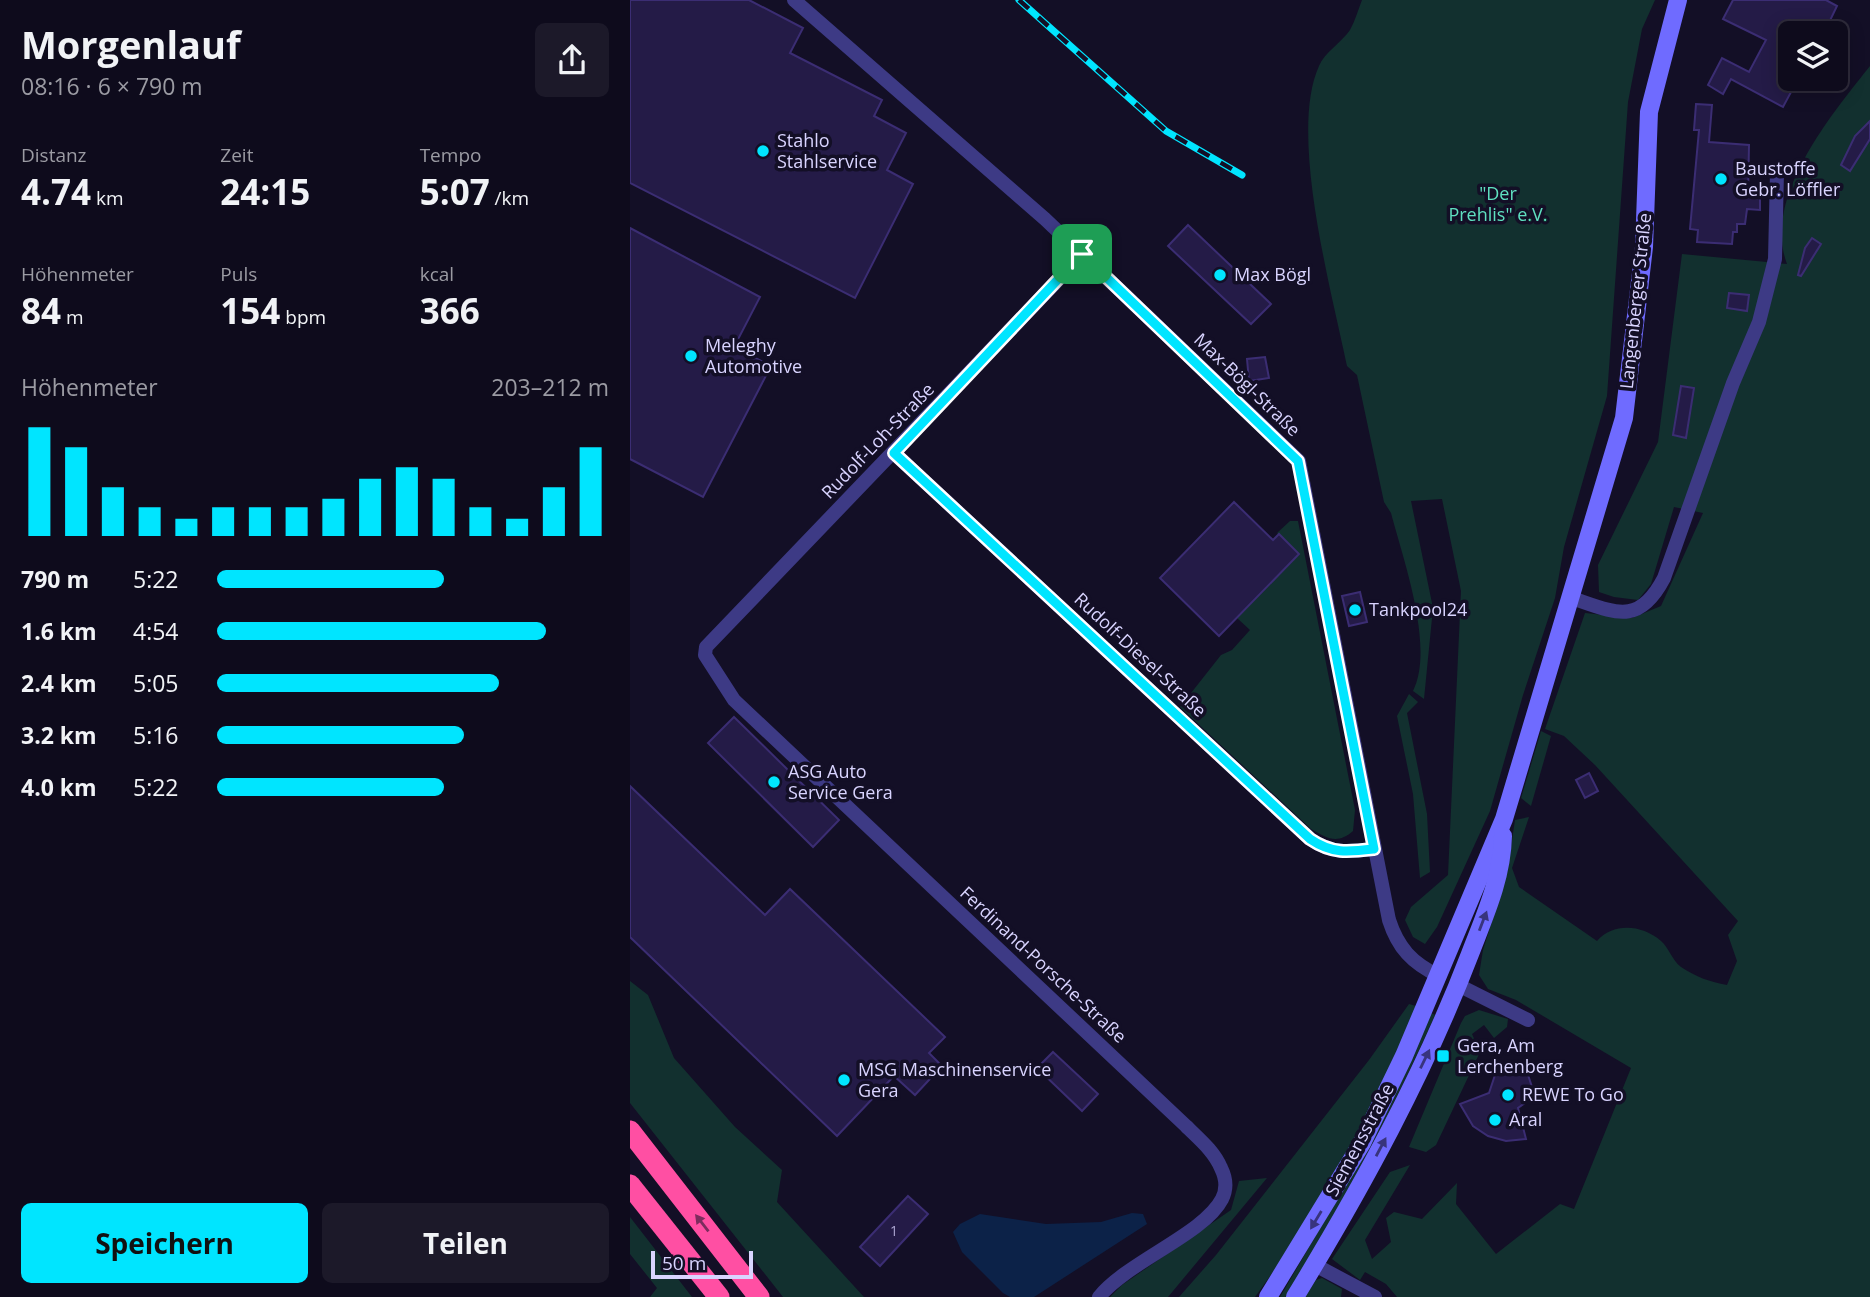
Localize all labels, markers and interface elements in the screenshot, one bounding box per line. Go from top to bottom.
text: Morgenlauf [21,18,241,70]
map controls [1778,21,1848,91]
button: layers [1778,21,1848,91]
button: share [535,23,609,97]
text: 08:16 · 6 × 790 m [21,70,203,102]
place label: Stahlo Stahlservice [777,128,877,173]
text: Distanz [21,142,87,168]
text: Zeit [220,142,253,168]
text: Tempo [420,142,481,168]
marker: Stahlo Stahlservice [755,143,771,159]
place label: Baustoffe Gebr. Löffler [1735,156,1841,201]
text: 4.74 [21,168,91,215]
text: 24:15 [220,168,310,215]
text: 5:07 [420,168,490,215]
marker: Baustoffe Gebr. Löffler [1713,171,1729,187]
park label: "Der Prehlis" e.V. [1448,181,1548,226]
text: km [91,185,124,211]
text: /km [490,185,529,211]
street label: Langenberger Straße [1614,212,1656,390]
pin [1052,224,1112,284]
icon: arrive [1063,235,1101,273]
text: Höhenmeter [21,261,134,287]
text: Puls [220,261,257,287]
text: kcal [420,261,454,287]
place label: Max Bögl [1234,262,1311,286]
marker: Max Bögl [1212,267,1228,283]
text: 84 [21,287,61,334]
text: 154 [220,287,280,334]
text: 366 [420,287,480,334]
text: m [61,304,84,330]
text: bpm [280,304,326,330]
street label: Max-Bögl-Straße [1189,327,1306,441]
place label: Meleghy Automotive [705,333,802,378]
marker: Meleghy Automotive [683,348,699,364]
text: Höhenmeter [21,371,158,403]
text: 203–212 m [491,371,609,403]
street label: Rudolf-Loh-Straße [816,377,939,503]
text: 790 m [21,563,89,595]
text: 5:22 [133,563,179,595]
street label: Rudolf-Diesel-Straße [1070,587,1212,722]
place label: Tankpool24 [1369,597,1467,621]
marker: Tankpool24 [1347,602,1363,618]
text: 1.6 km [21,615,97,647]
text: 4:54 [133,615,179,647]
text: 2.4 km [21,667,97,699]
text: 5:05 [133,667,179,699]
text: 3.2 km [21,719,97,751]
text: 5:16 [133,719,179,751]
place label: ASG Auto Service Gera [788,759,893,804]
text: 4.0 km [21,771,97,803]
text: 5:22 [133,771,179,803]
marker: ASG Auto Service Gera [766,774,782,790]
street label: Ferdinand-Porsche-Straße [955,881,1132,1048]
one-way arrow [1478,911,1489,932]
place label: Gera, Am Lerchenberg [1457,1033,1563,1078]
marker: Gera, Am Lerchenberg [1435,1048,1451,1064]
one-way arrow [1419,1049,1430,1069]
place label: MSG Maschinenservice Gera [858,1057,1051,1102]
marker: MSG Maschinenservice Gera [836,1072,852,1088]
street label: Siemensstraße [1319,1079,1399,1200]
place label: REWE To Go [1522,1082,1624,1106]
marker: REWE To Go [1500,1087,1516,1103]
place label: Aral [1509,1107,1542,1131]
marker: Aral [1487,1112,1503,1128]
one-way arrow [1375,1137,1387,1157]
button: Speichern [21,1203,308,1283]
button: Teilen [322,1203,609,1283]
one-way arrow [1310,1210,1323,1229]
one-way arrow [695,1215,710,1233]
house number: 1 [890,1221,898,1240]
scale bar [651,1248,752,1280]
text: 50 m [662,1250,706,1276]

